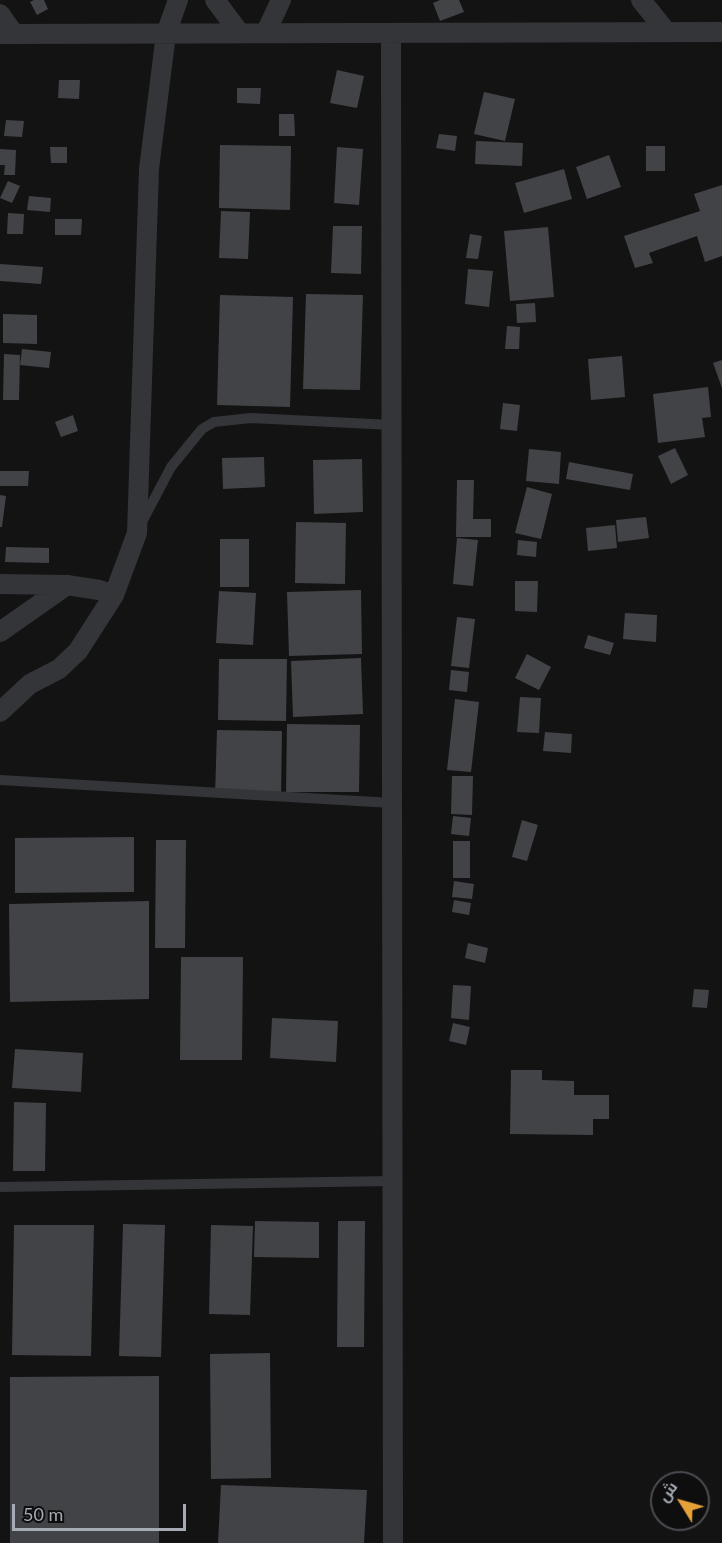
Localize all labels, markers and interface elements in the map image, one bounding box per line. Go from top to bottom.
north arrow [650,1471,710,1531]
text: ش [653,1477,681,1505]
scale bar [15,1492,189,1530]
text: 50 m [23,1503,63,1525]

